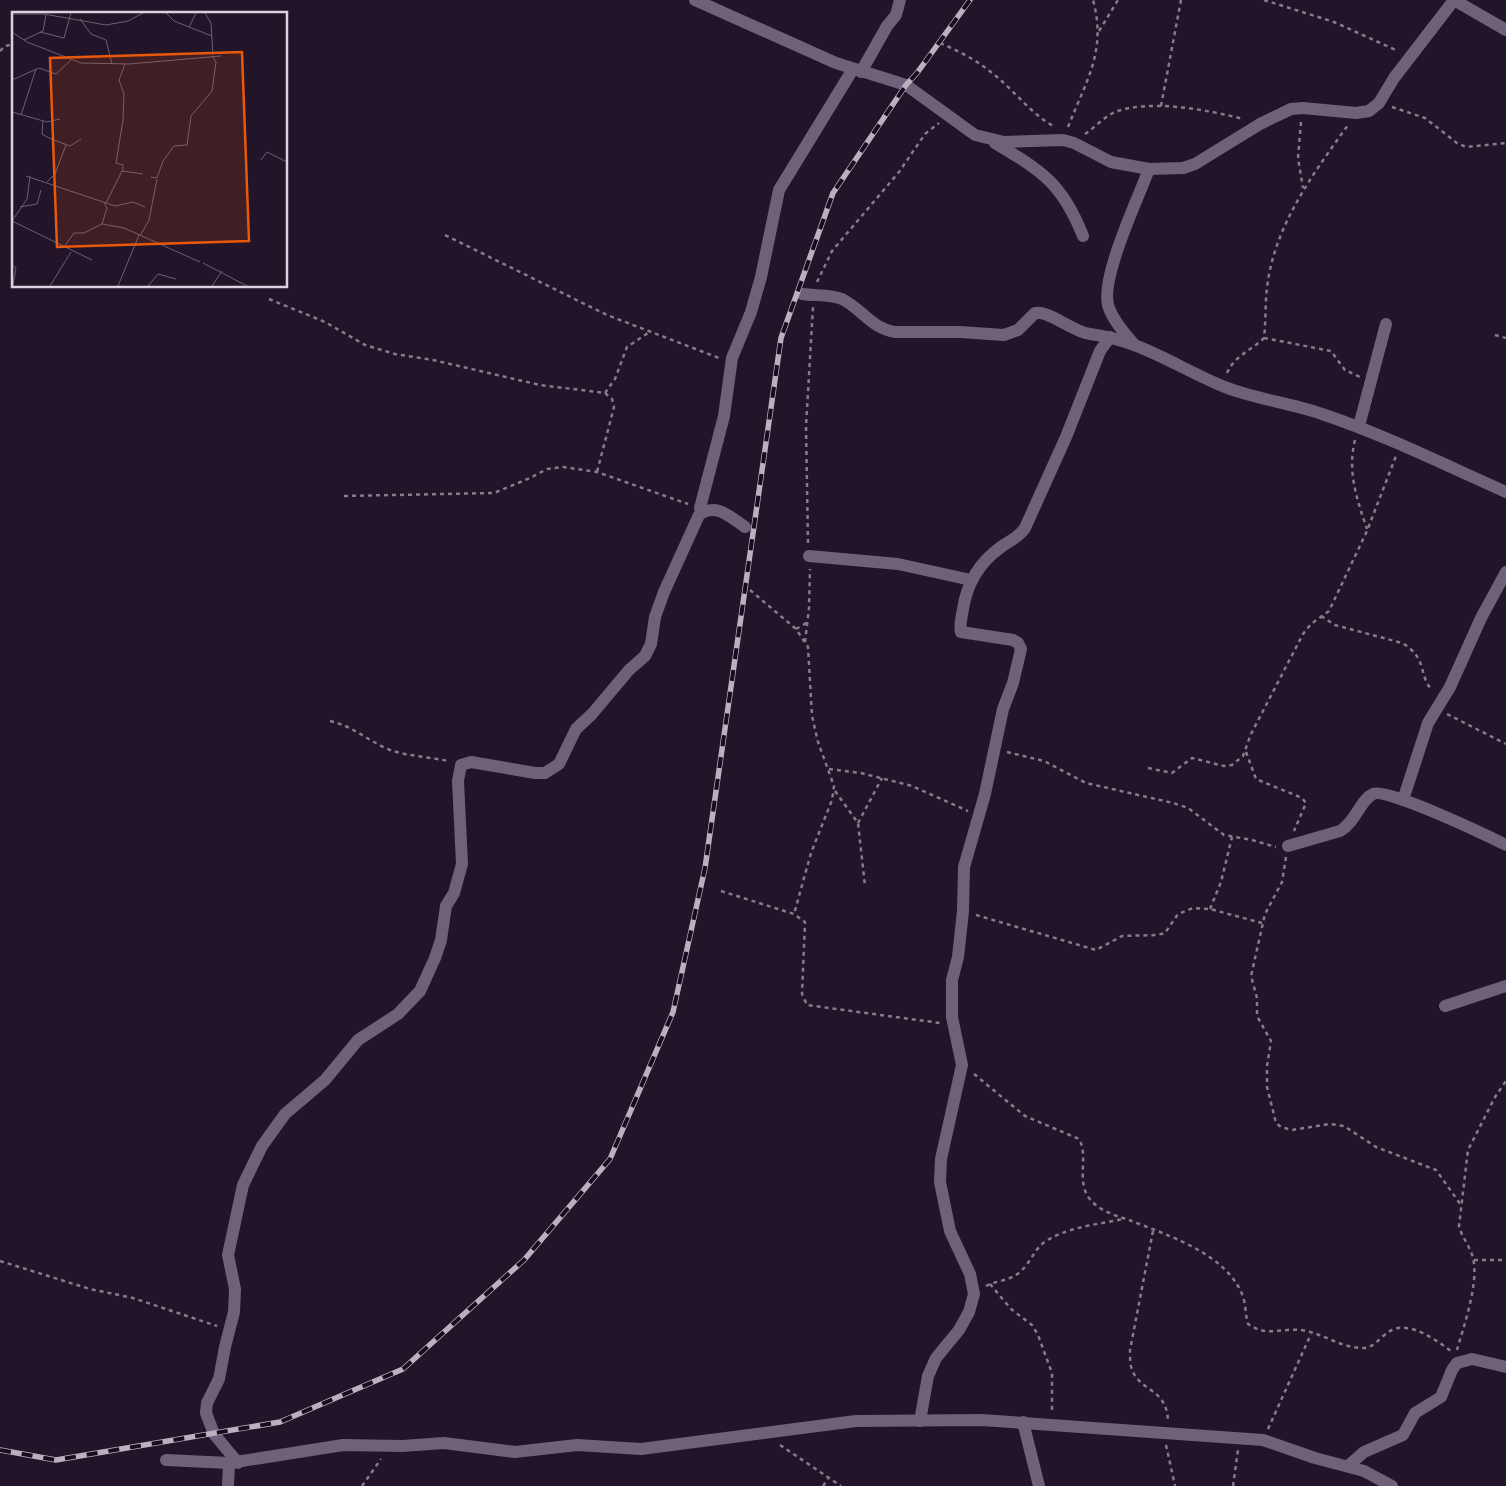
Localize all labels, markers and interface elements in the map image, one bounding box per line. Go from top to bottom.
inset map [12,12,288,288]

